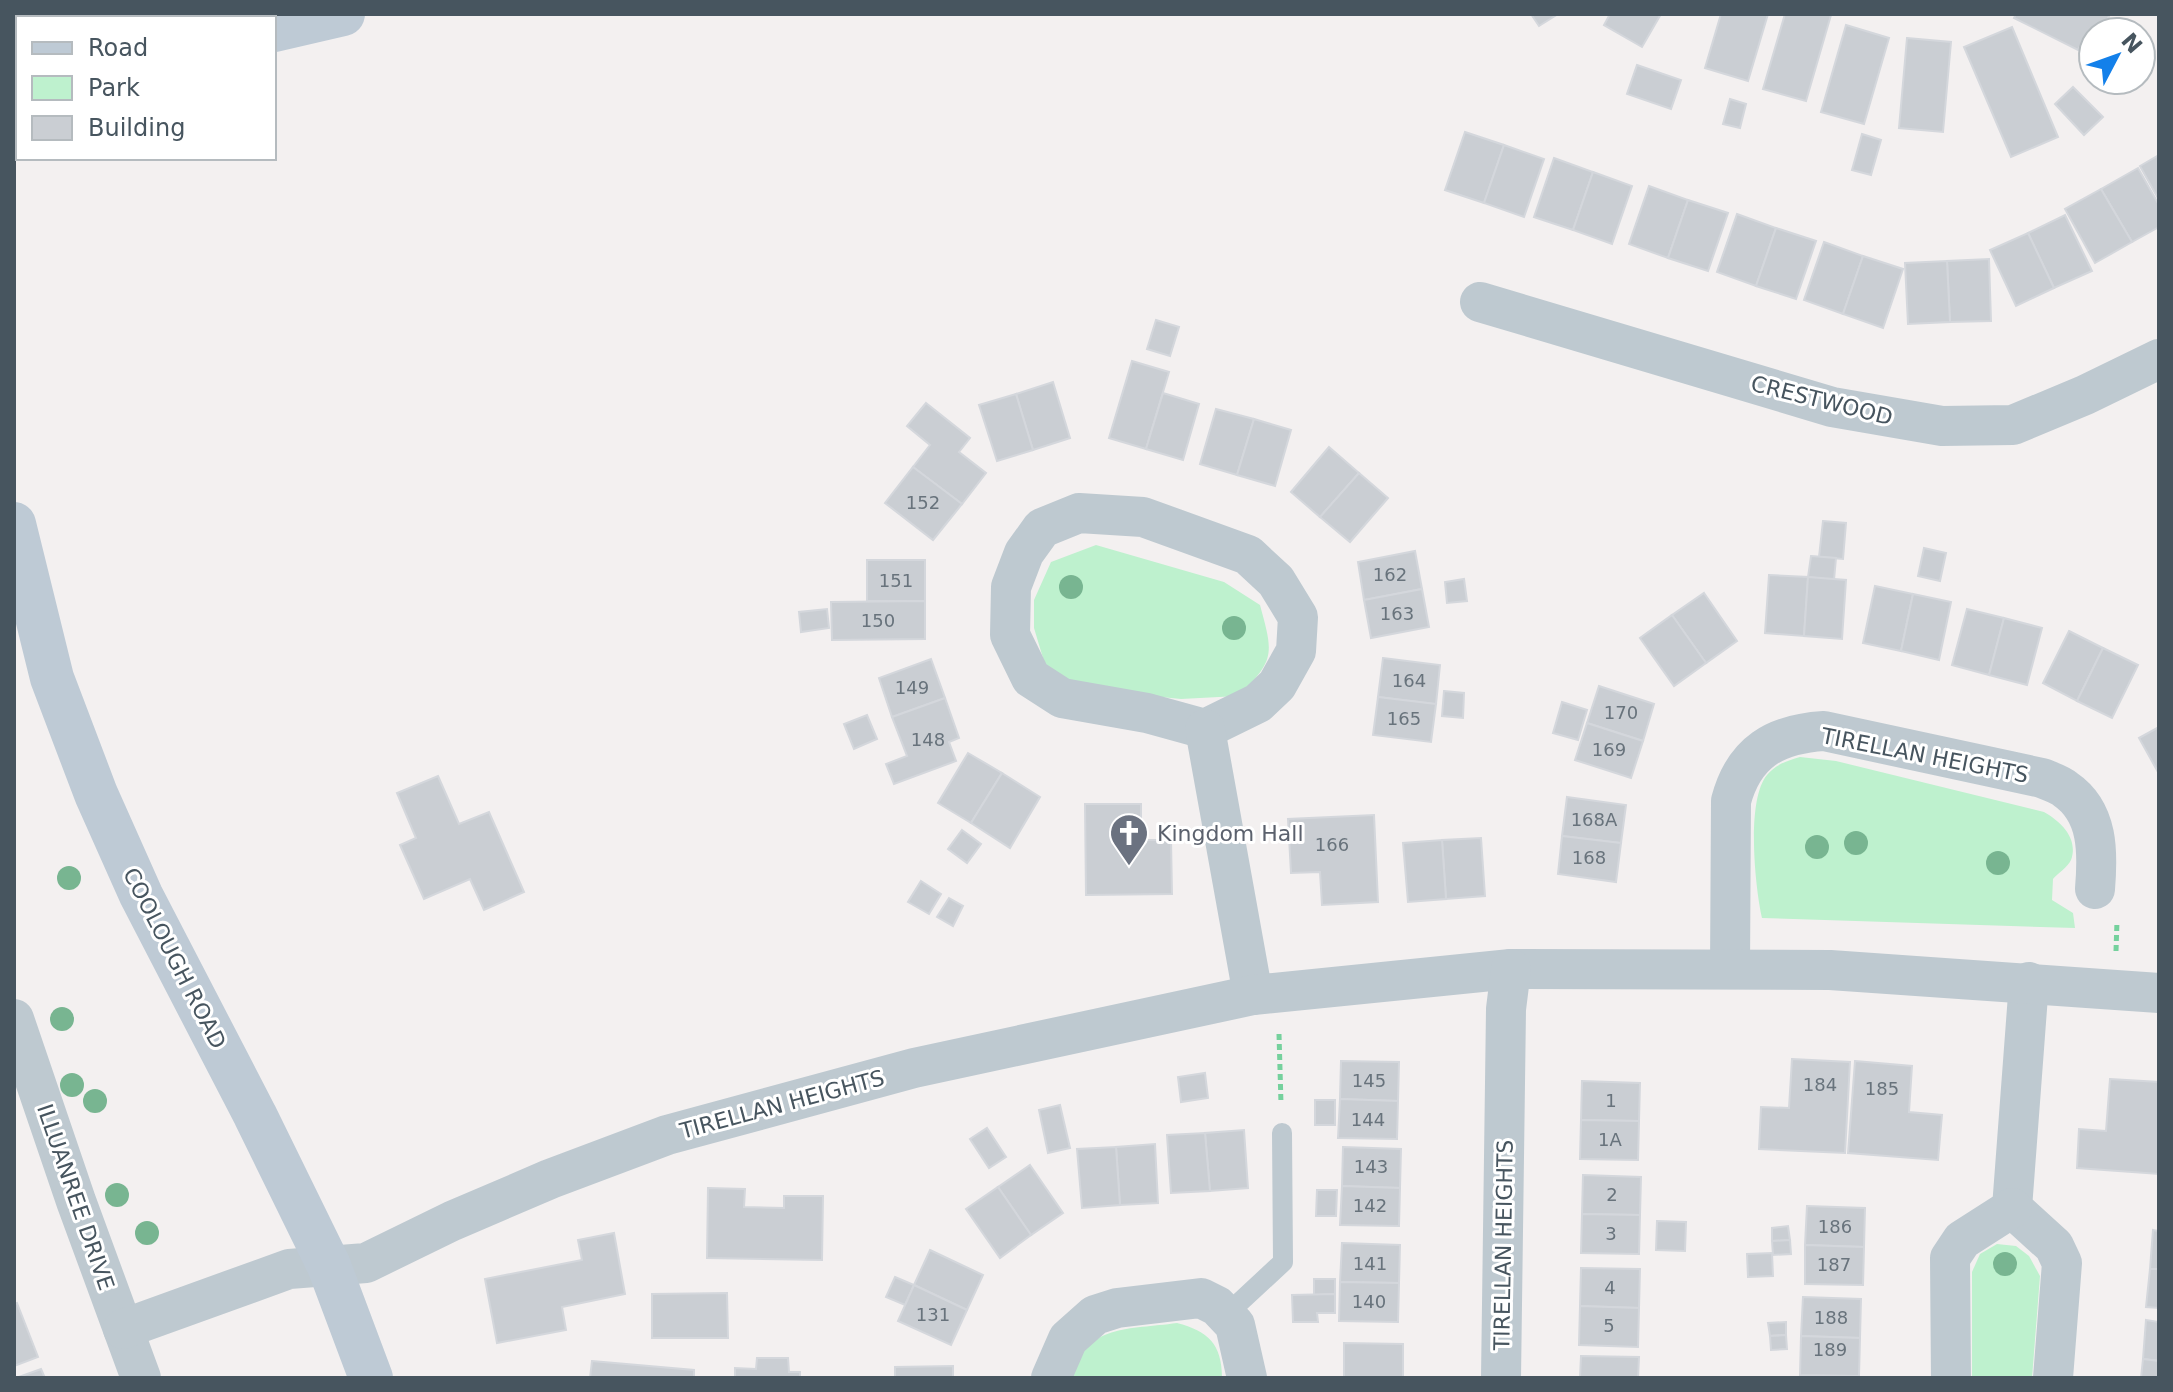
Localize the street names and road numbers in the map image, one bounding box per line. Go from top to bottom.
street label: CRESTWOOD [1748,371,1895,430]
street label: TIRELLAN HEIGHTS [1818,723,2031,788]
street label: COOLOUGH ROAD [118,864,231,1053]
street label: TIRELLAN HEIGHTS [676,1065,887,1144]
street label: ILLUANREE DRIVE [32,1101,119,1294]
street label: TIRELLAN HEIGHTS [1489,1140,1518,1351]

